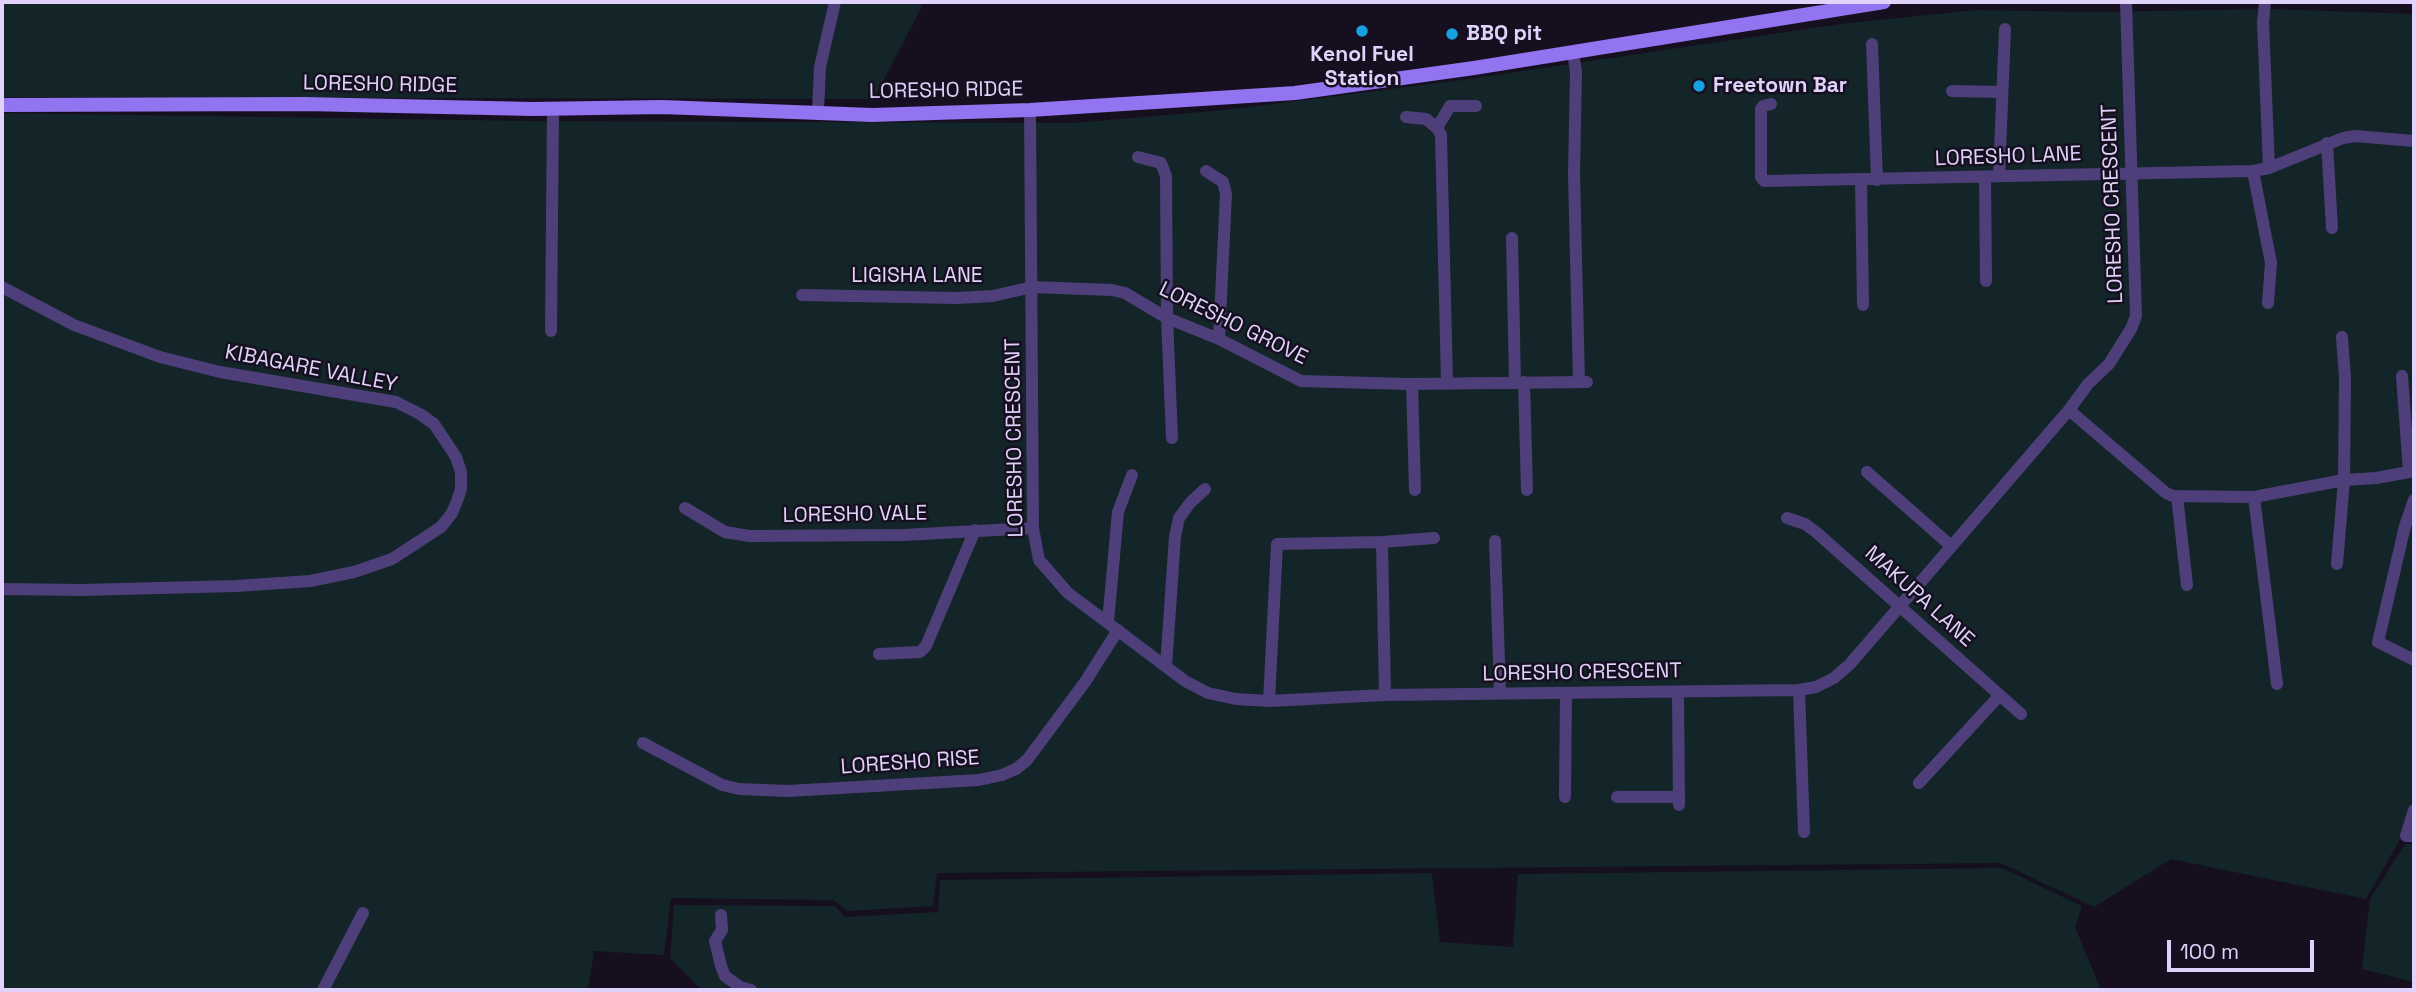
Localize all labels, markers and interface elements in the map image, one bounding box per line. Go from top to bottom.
place label: BBQ pit [1466,21,1542,47]
marker: Kenol Fuel Station [1354,23,1370,39]
marker: BBQ pit [1444,26,1460,42]
place label: Kenol Fuel Station [1310,42,1414,92]
street label: LORESHO RIDGE [303,71,457,99]
place label: Freetown Bar [1713,73,1847,99]
street label: LORESHO RIDGE [869,77,1023,105]
marker: Freetown Bar [1691,78,1707,94]
street label: LORESHO CRESCENT [2097,104,2129,304]
street label: LORESHO LANE [1934,142,2082,172]
street label: LIGISHA LANE [851,263,983,289]
street label: LORESHO GROVE [1155,277,1311,371]
street label: LORESHO CRESCENT [1001,338,1029,538]
street label: KIBAGARE VALLEY [223,340,399,398]
street label: LORESHO VALE [782,501,928,529]
street label: MAKUPA LANE [1859,541,1979,653]
street label: LORESHO CRESCENT [1482,659,1682,687]
street label: LORESHO RISE [840,746,980,780]
scale bar [2171,926,2318,970]
text: 100 m [2180,938,2239,965]

